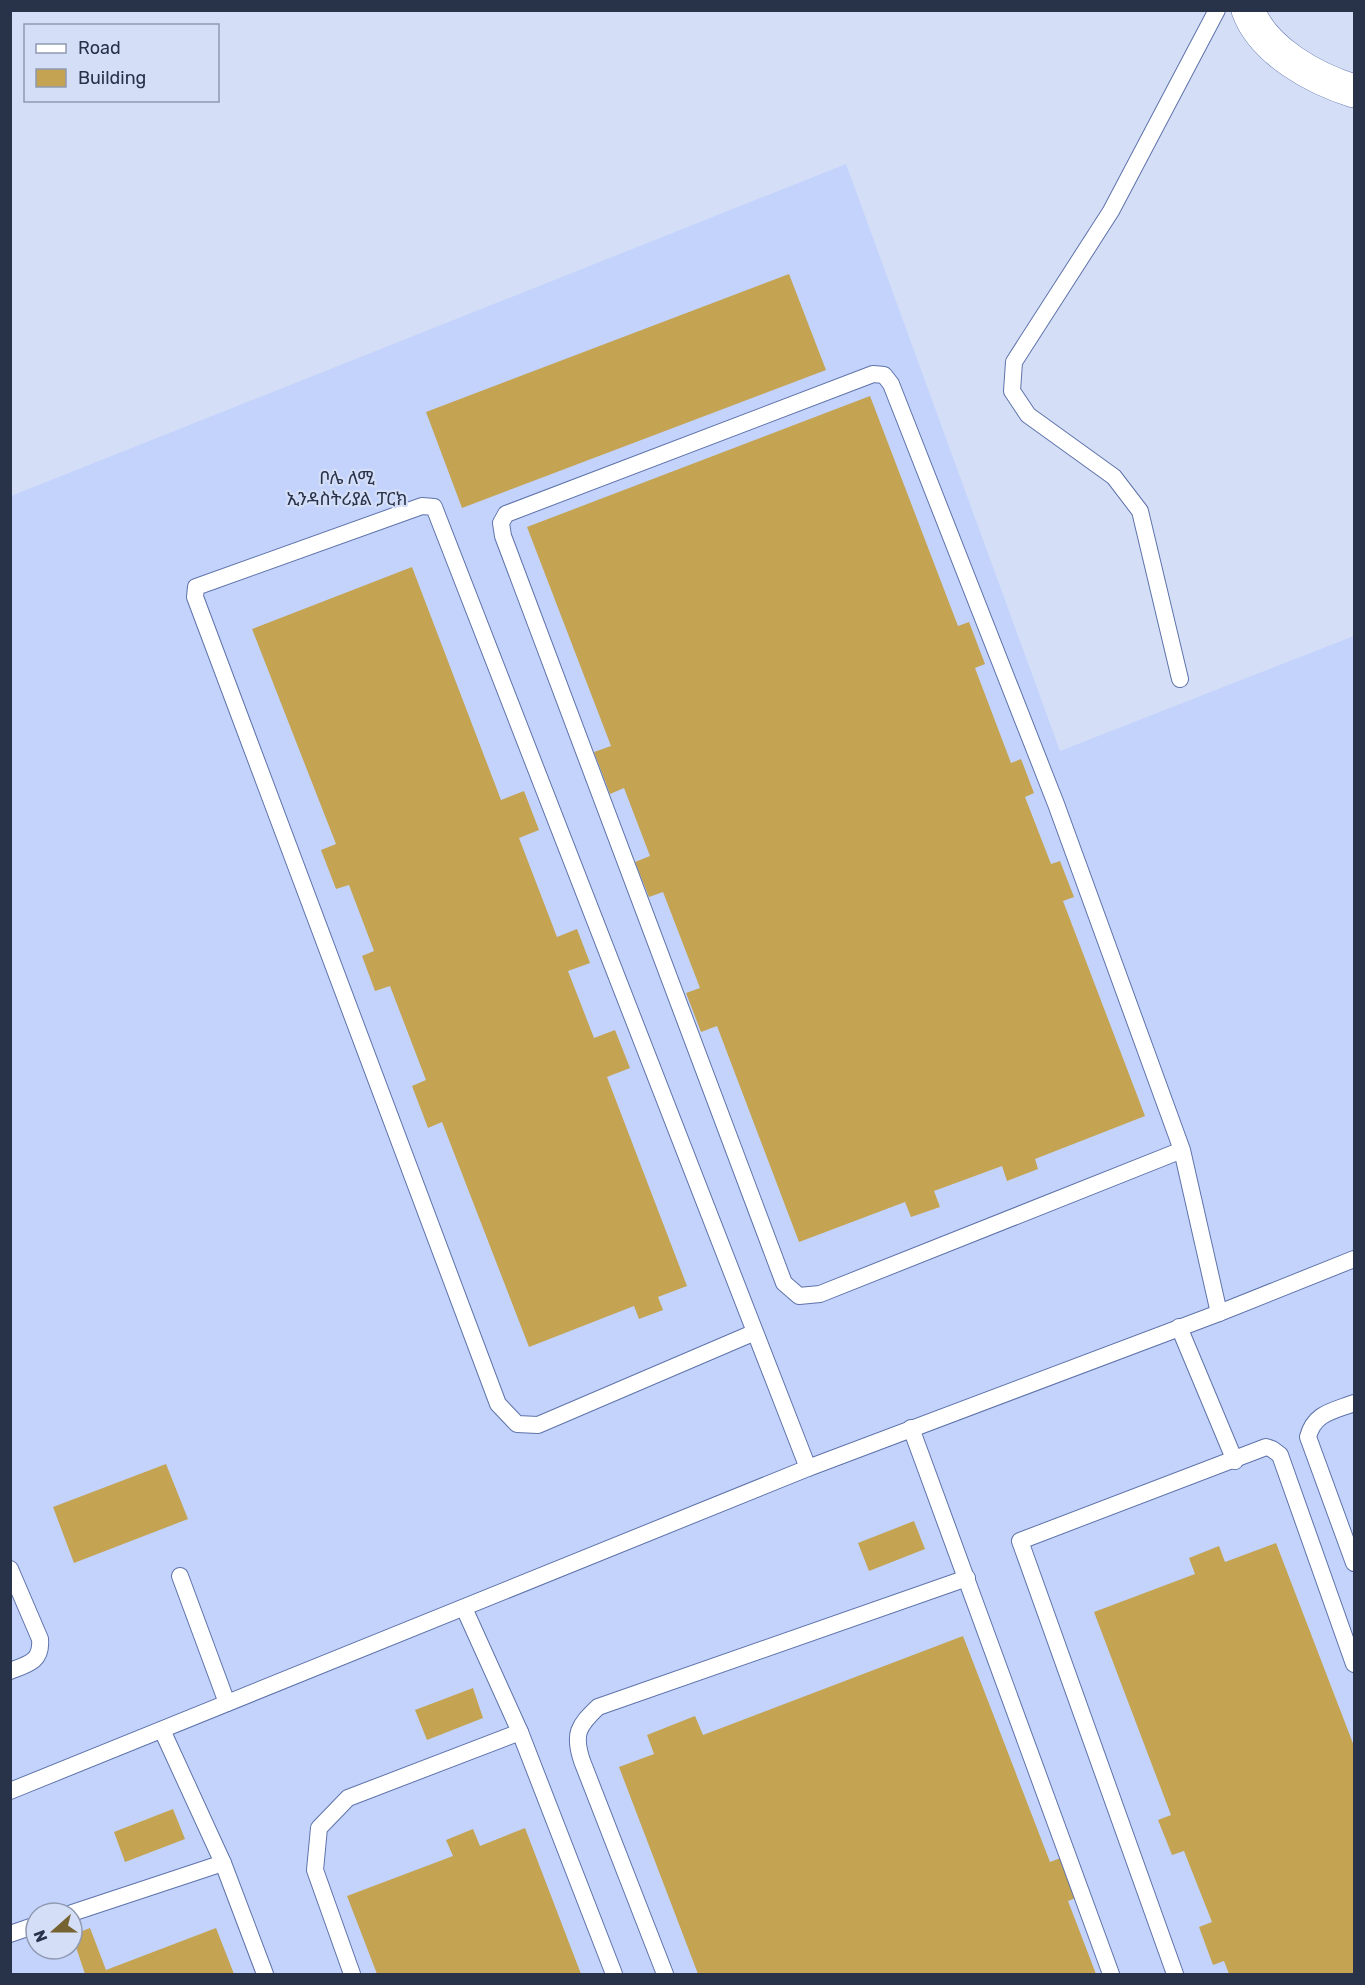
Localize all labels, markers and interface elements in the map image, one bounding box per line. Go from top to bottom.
legend [24,24,219,102]
text: Road [78,37,121,59]
text: Building [78,67,146,89]
district label: ቦሌ ለሚ ኢንዳስትሪያል ፓርክ [287,467,407,510]
north arrow [24,1901,84,1961]
text: N [30,1927,51,1945]

